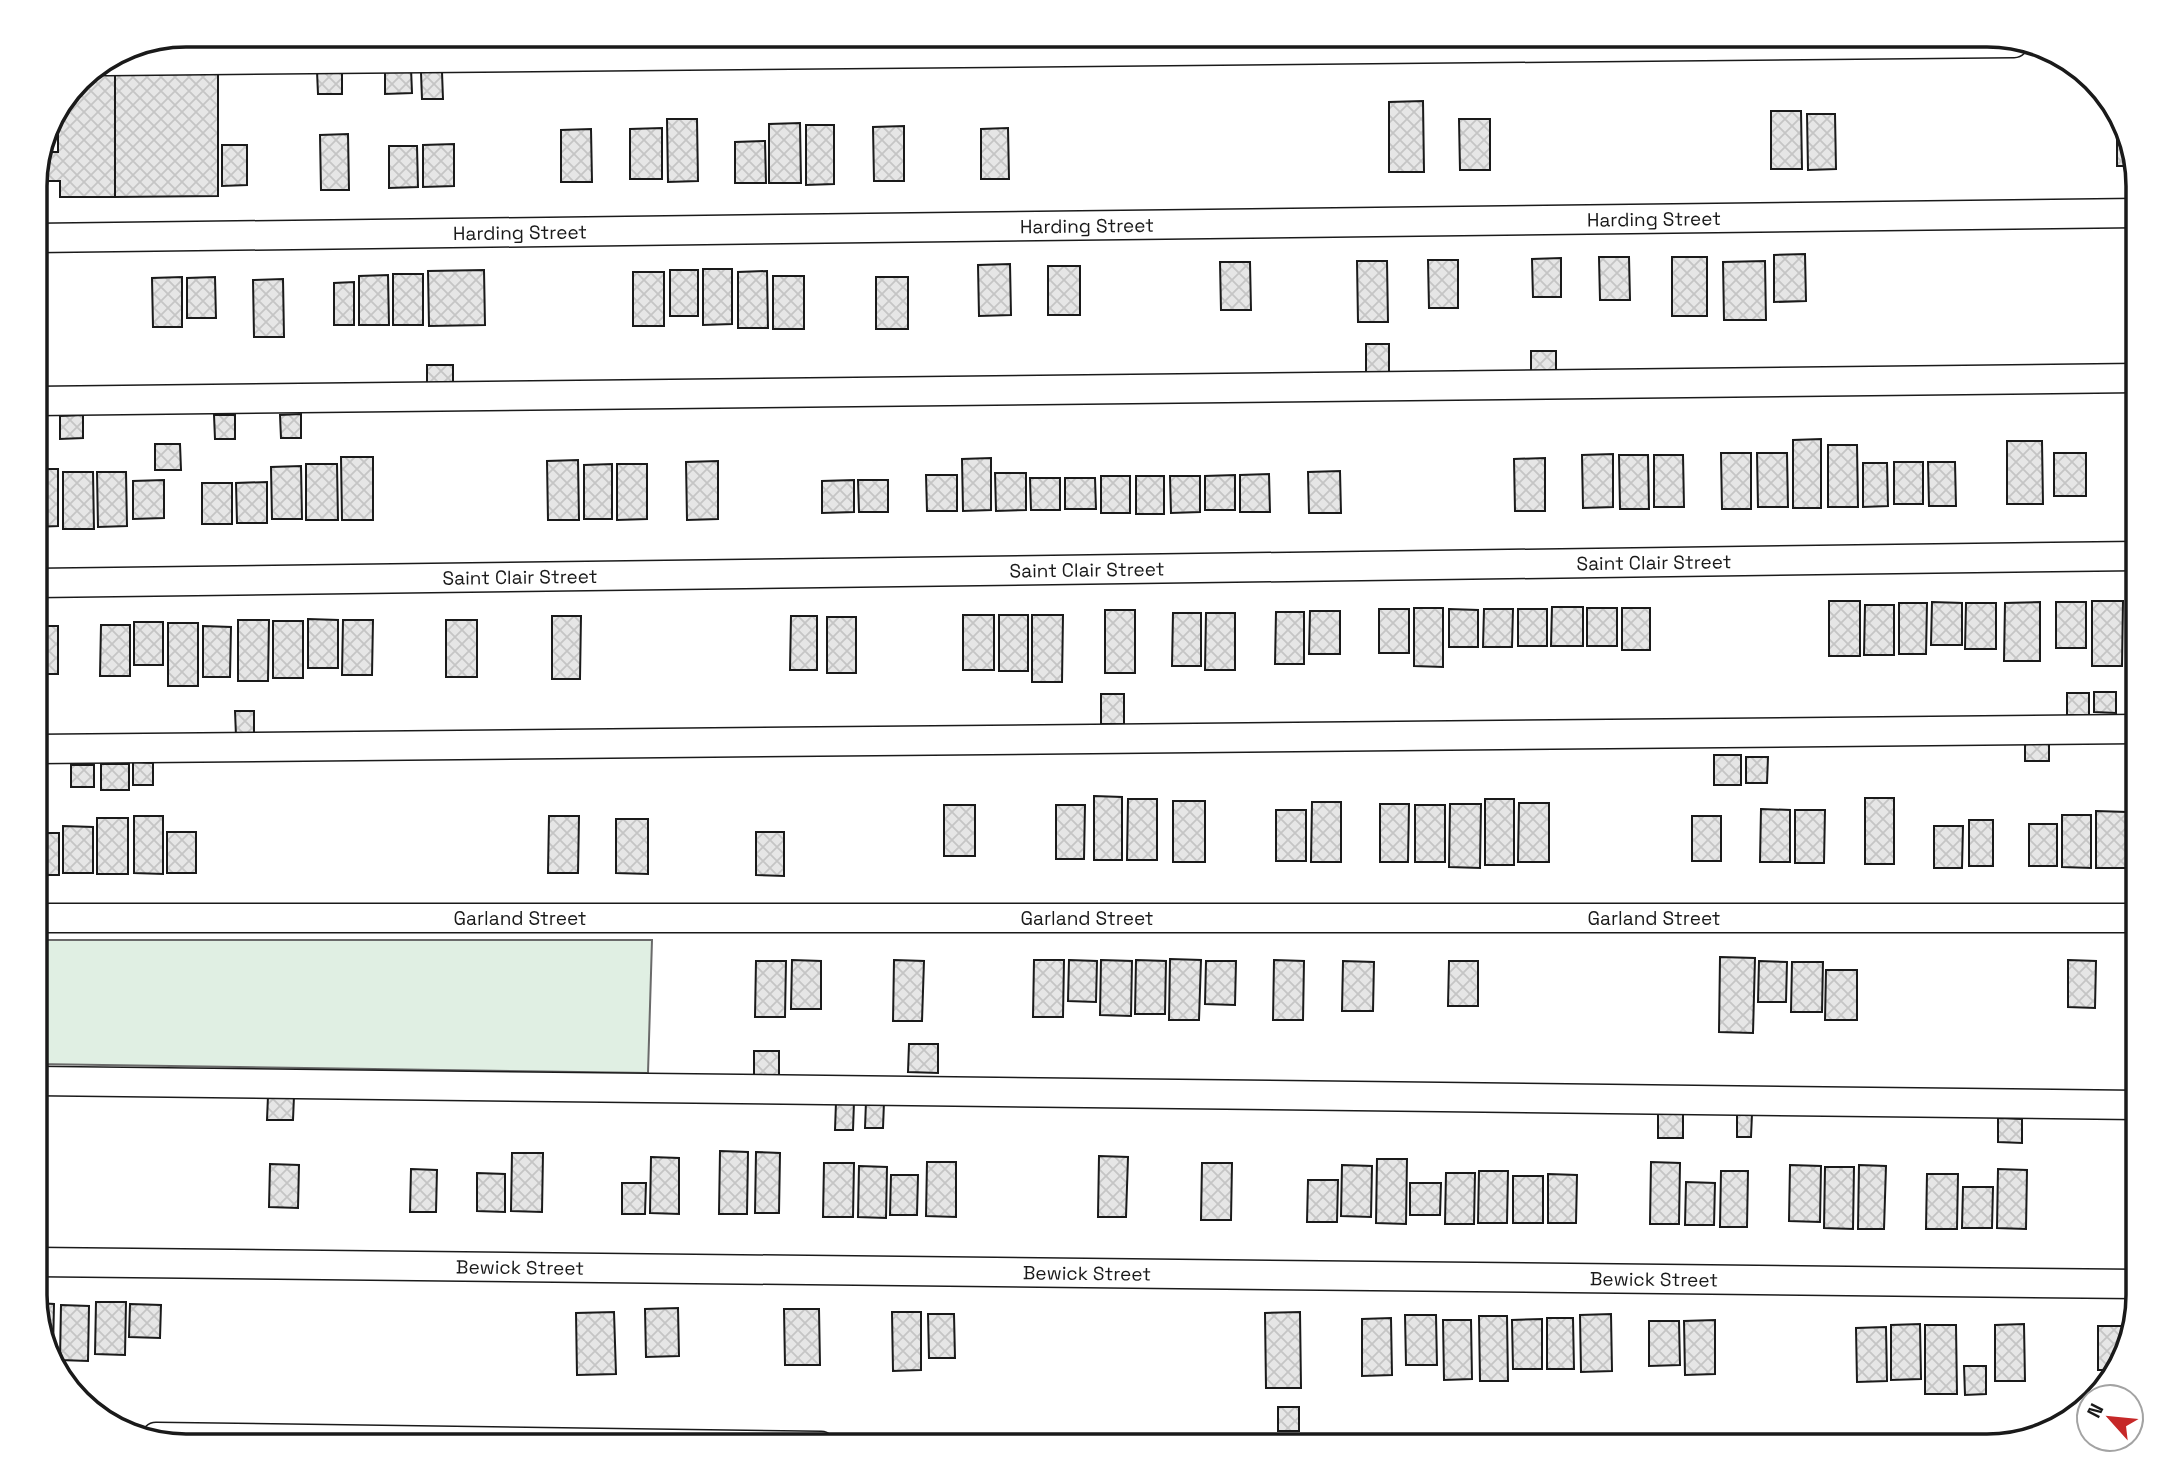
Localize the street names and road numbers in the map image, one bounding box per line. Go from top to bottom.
street label: Harding Street [1587,205,1721,232]
street label: Harding Street [1020,212,1154,239]
street label: Harding Street [453,219,587,246]
street label: Saint Clair Street [1576,549,1731,576]
street label: Saint Clair Street [1009,556,1165,583]
street label: Saint Clair Street [442,563,598,590]
street label: Garland Street [453,906,587,931]
street label: Garland Street [1020,906,1154,931]
street label: Garland Street [1587,906,1721,931]
street label: Bewick Street [456,1254,584,1280]
street label: Bewick Street [1023,1260,1151,1286]
street label: Bewick Street [1590,1266,1718,1292]

